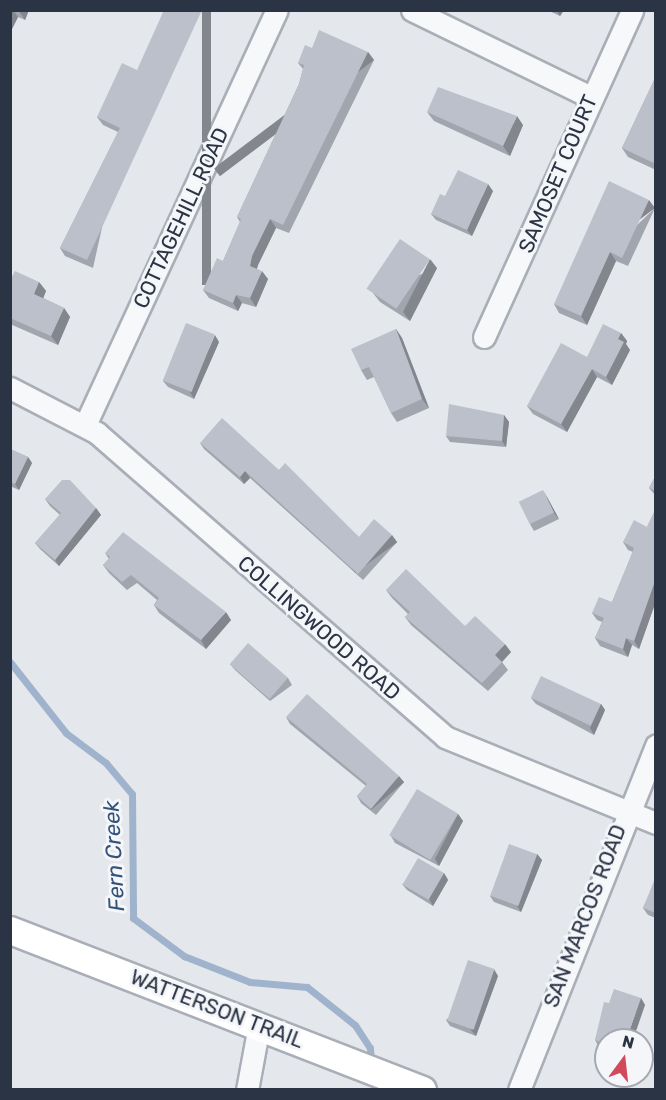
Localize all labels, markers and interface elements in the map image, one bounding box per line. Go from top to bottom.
street label: SAMOSET COURT [513,91,603,257]
street label: COTTAGEHILL ROAD [128,123,234,313]
street label: COLLINGWOOD ROAD [233,551,405,705]
water label: Fern Creek [98,800,130,912]
street label: SAN MARCOS ROAD [539,821,631,1011]
street label: WATTERSON TRAIL [127,964,307,1054]
north arrow [594,1028,654,1088]
text: N [620,1031,636,1053]

